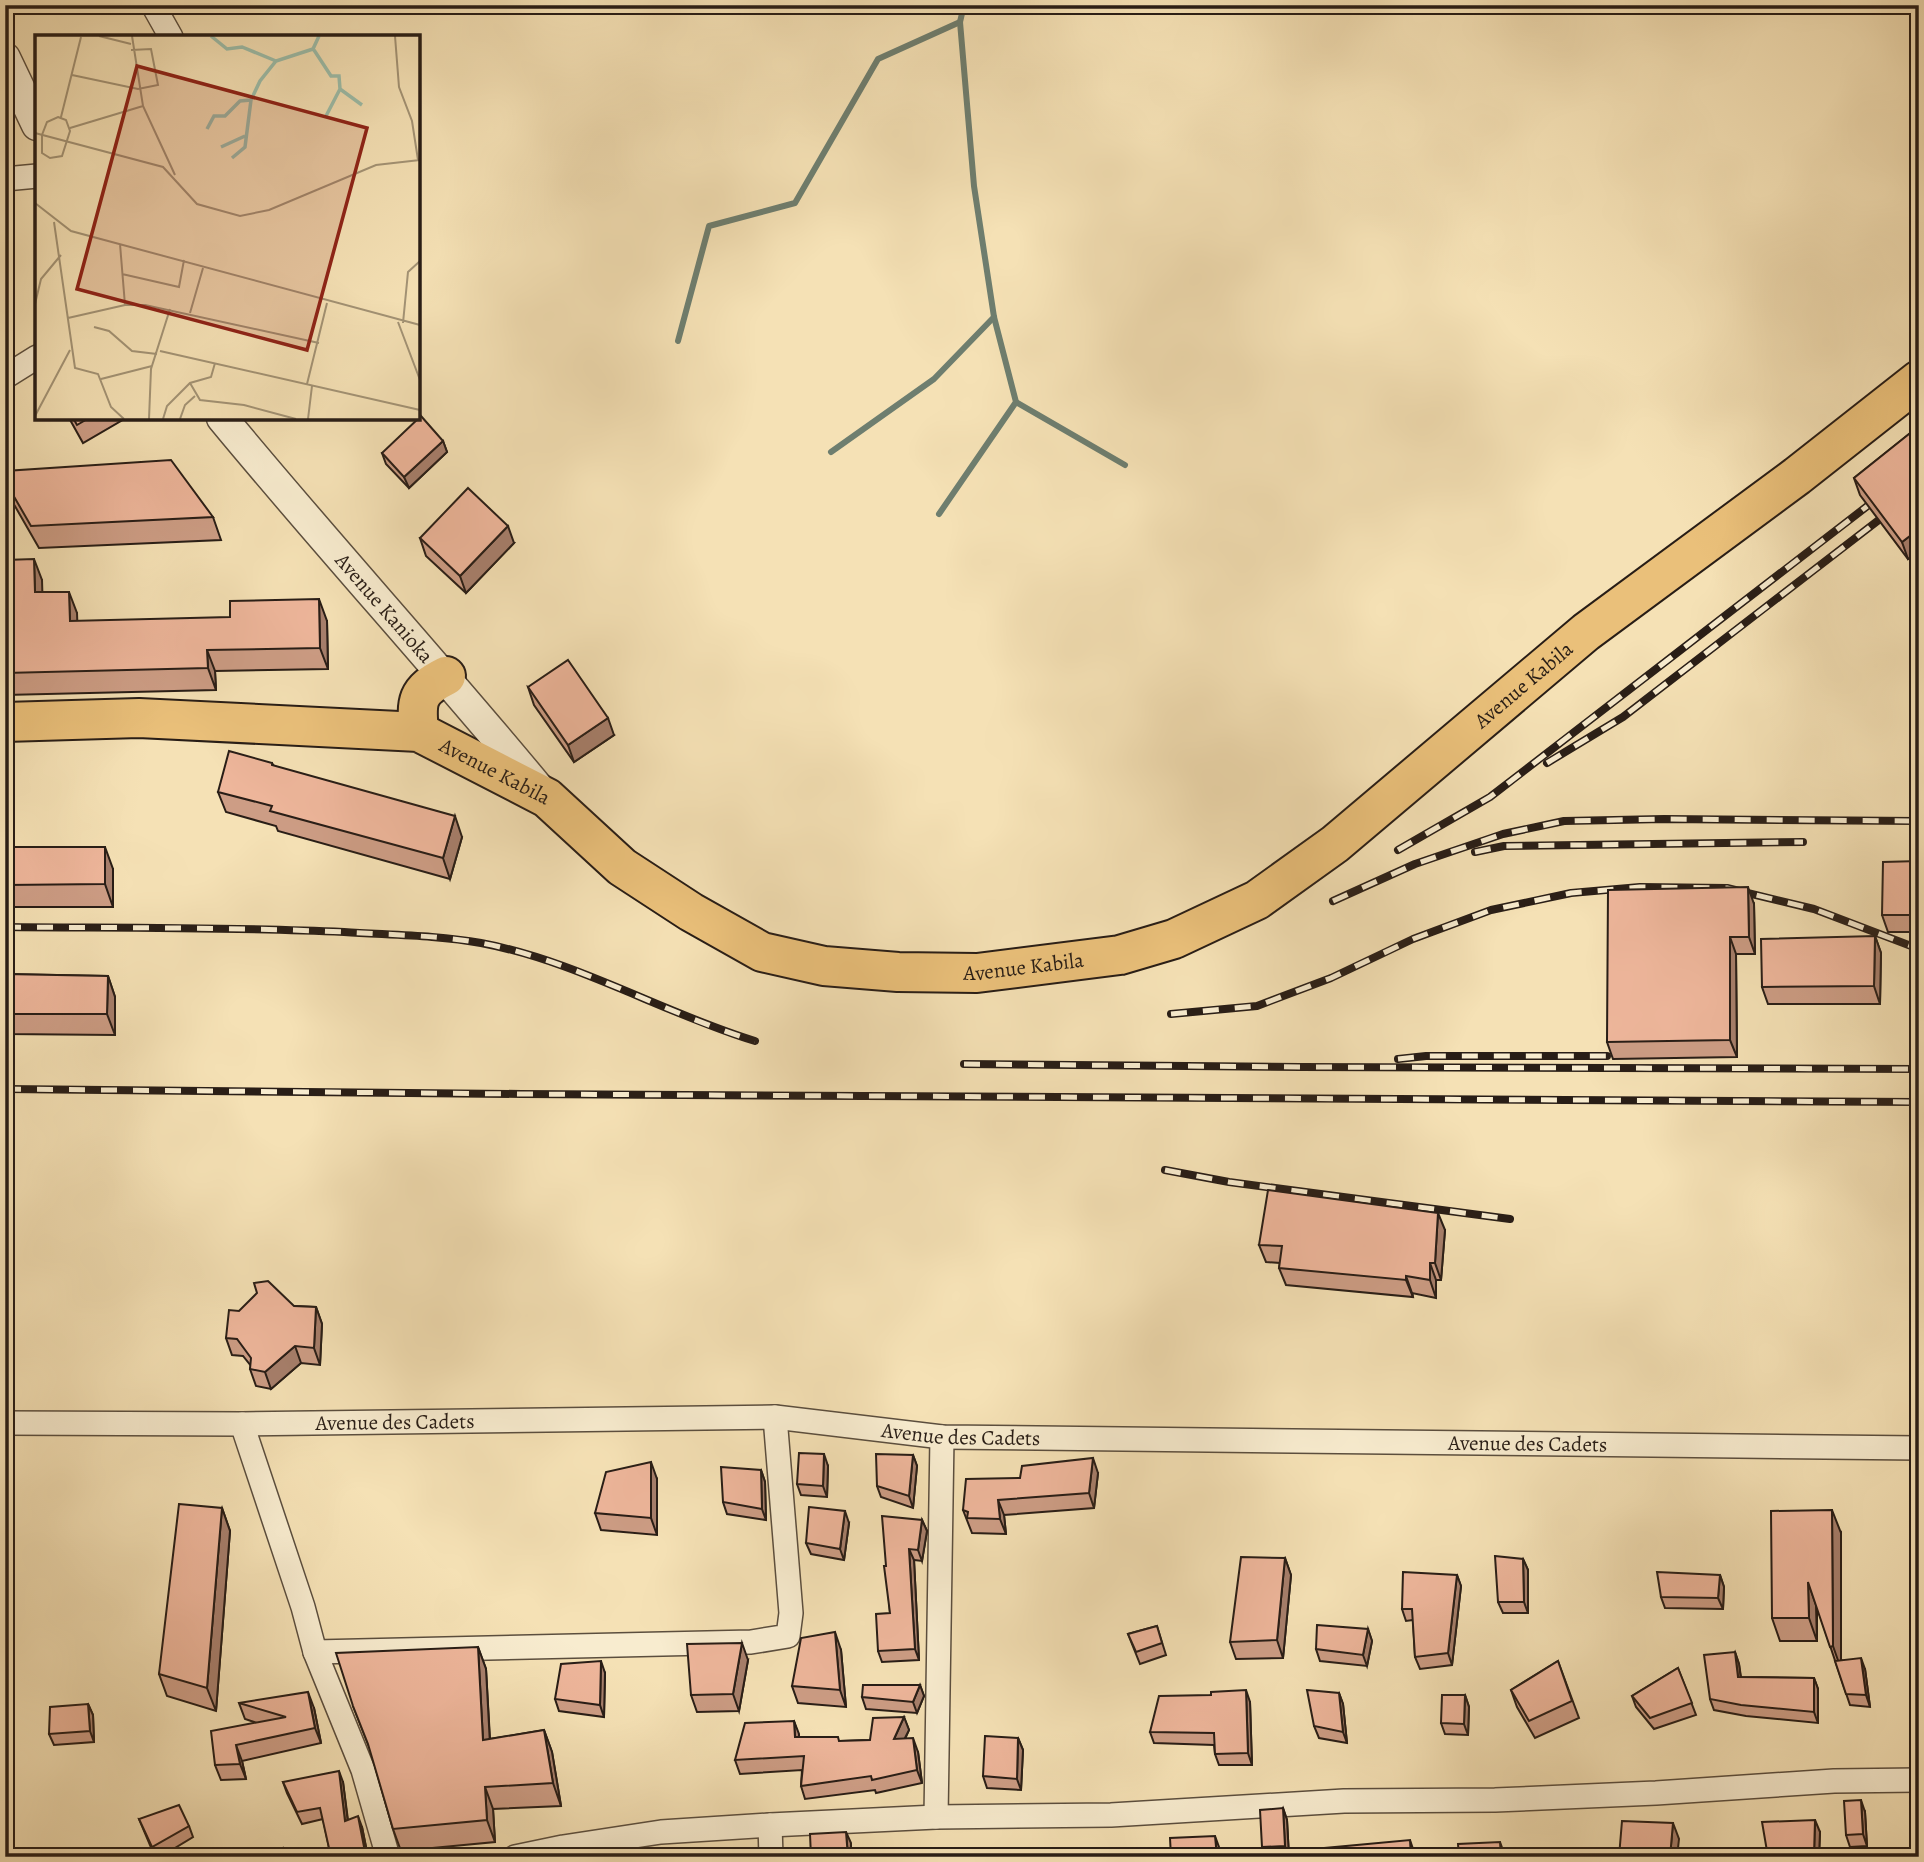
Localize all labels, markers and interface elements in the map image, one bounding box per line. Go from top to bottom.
inset map [35,35,420,420]
street label: Avenue Kanioka [328,546,440,669]
street label: Avenue Kabila [1468,635,1579,735]
street label: Avenue Kabila [434,731,555,812]
street label: Avenue Kabila [962,946,1086,987]
street label: Avenue des Cadets [314,1407,475,1437]
street label: Avenue des Cadets [879,1416,1040,1452]
street label: Avenue des Cadets [1447,1429,1607,1458]

